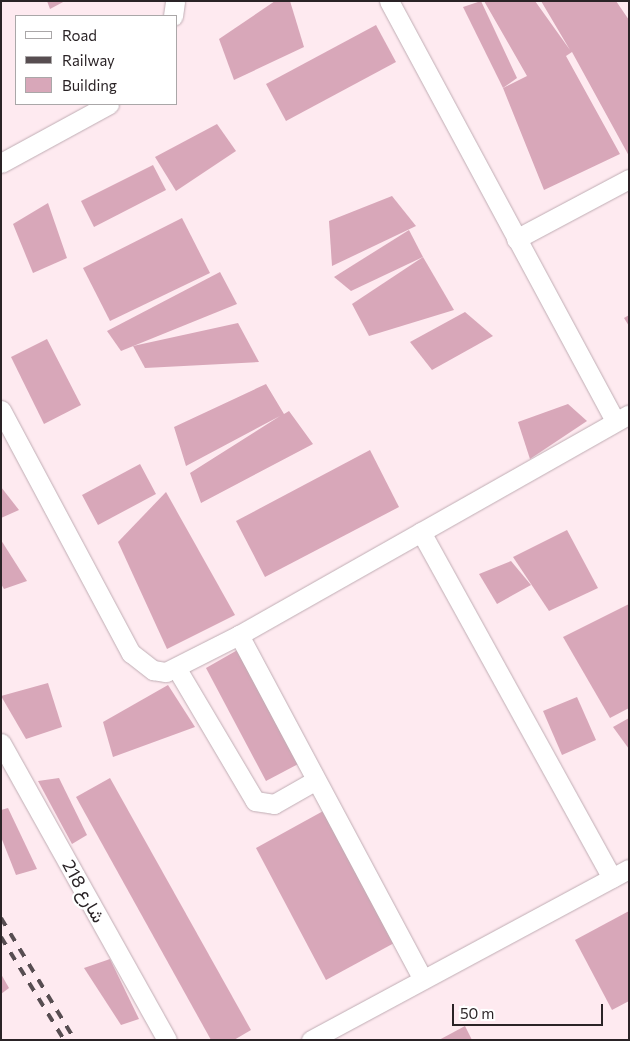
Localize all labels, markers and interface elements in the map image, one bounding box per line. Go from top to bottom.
legend [15,15,178,105]
text: Road [62,26,97,44]
text: Railway [62,51,115,69]
text: Building [62,76,117,94]
street label: شارع 218 [58,856,110,926]
scale bar [455,994,606,1026]
text: 50 m [460,1004,494,1022]

